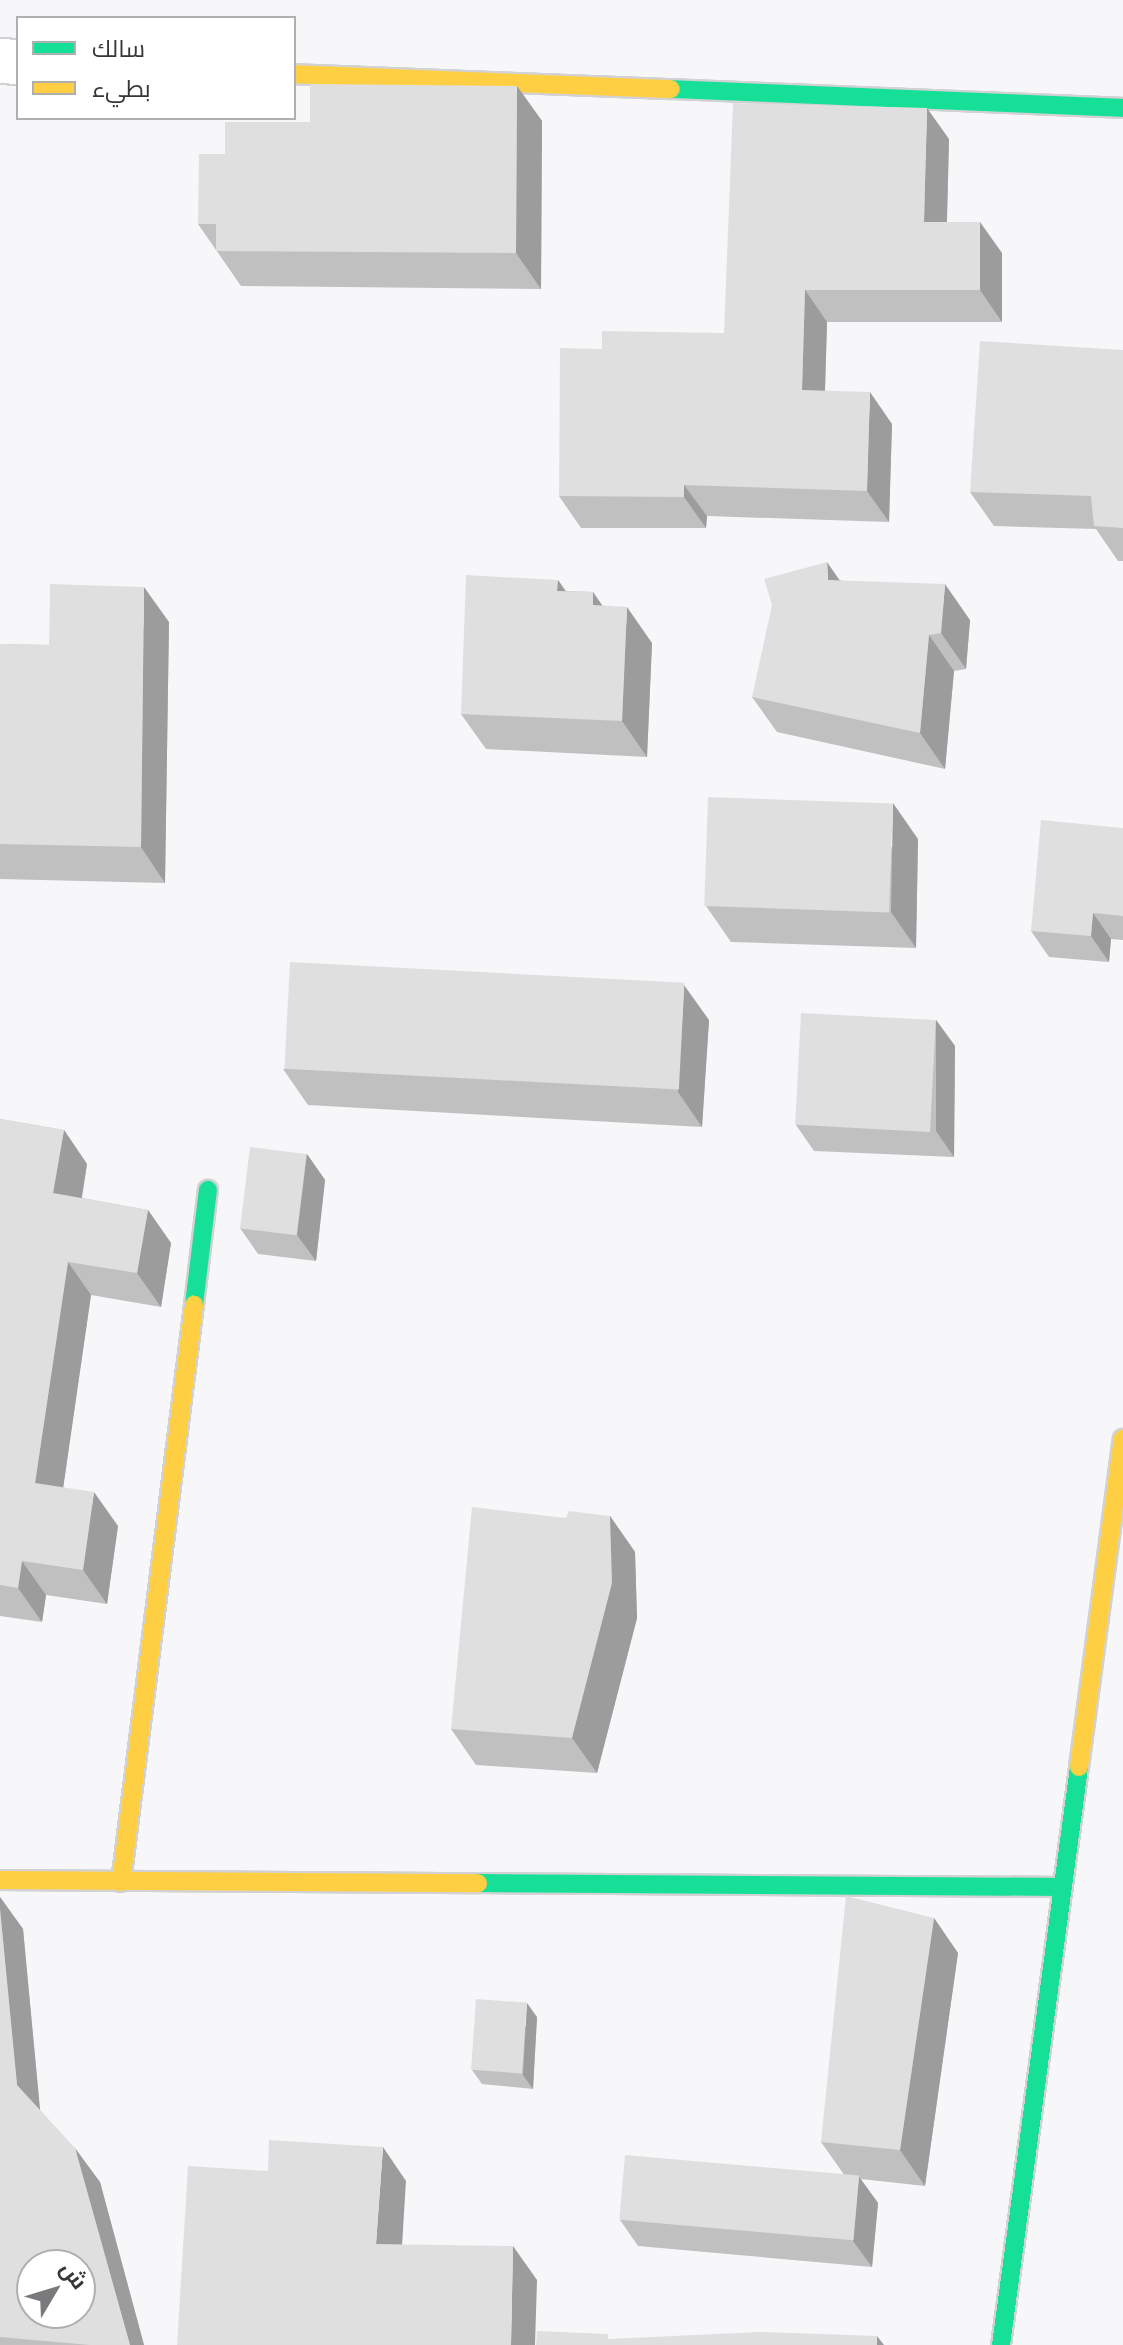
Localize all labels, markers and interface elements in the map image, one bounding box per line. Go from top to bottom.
legend [16,16,296,120]
text: سالك [92,35,145,62]
text: بطيء [92,75,151,102]
north arrow [16,2249,96,2329]
text: ش [55,2256,92,2294]

